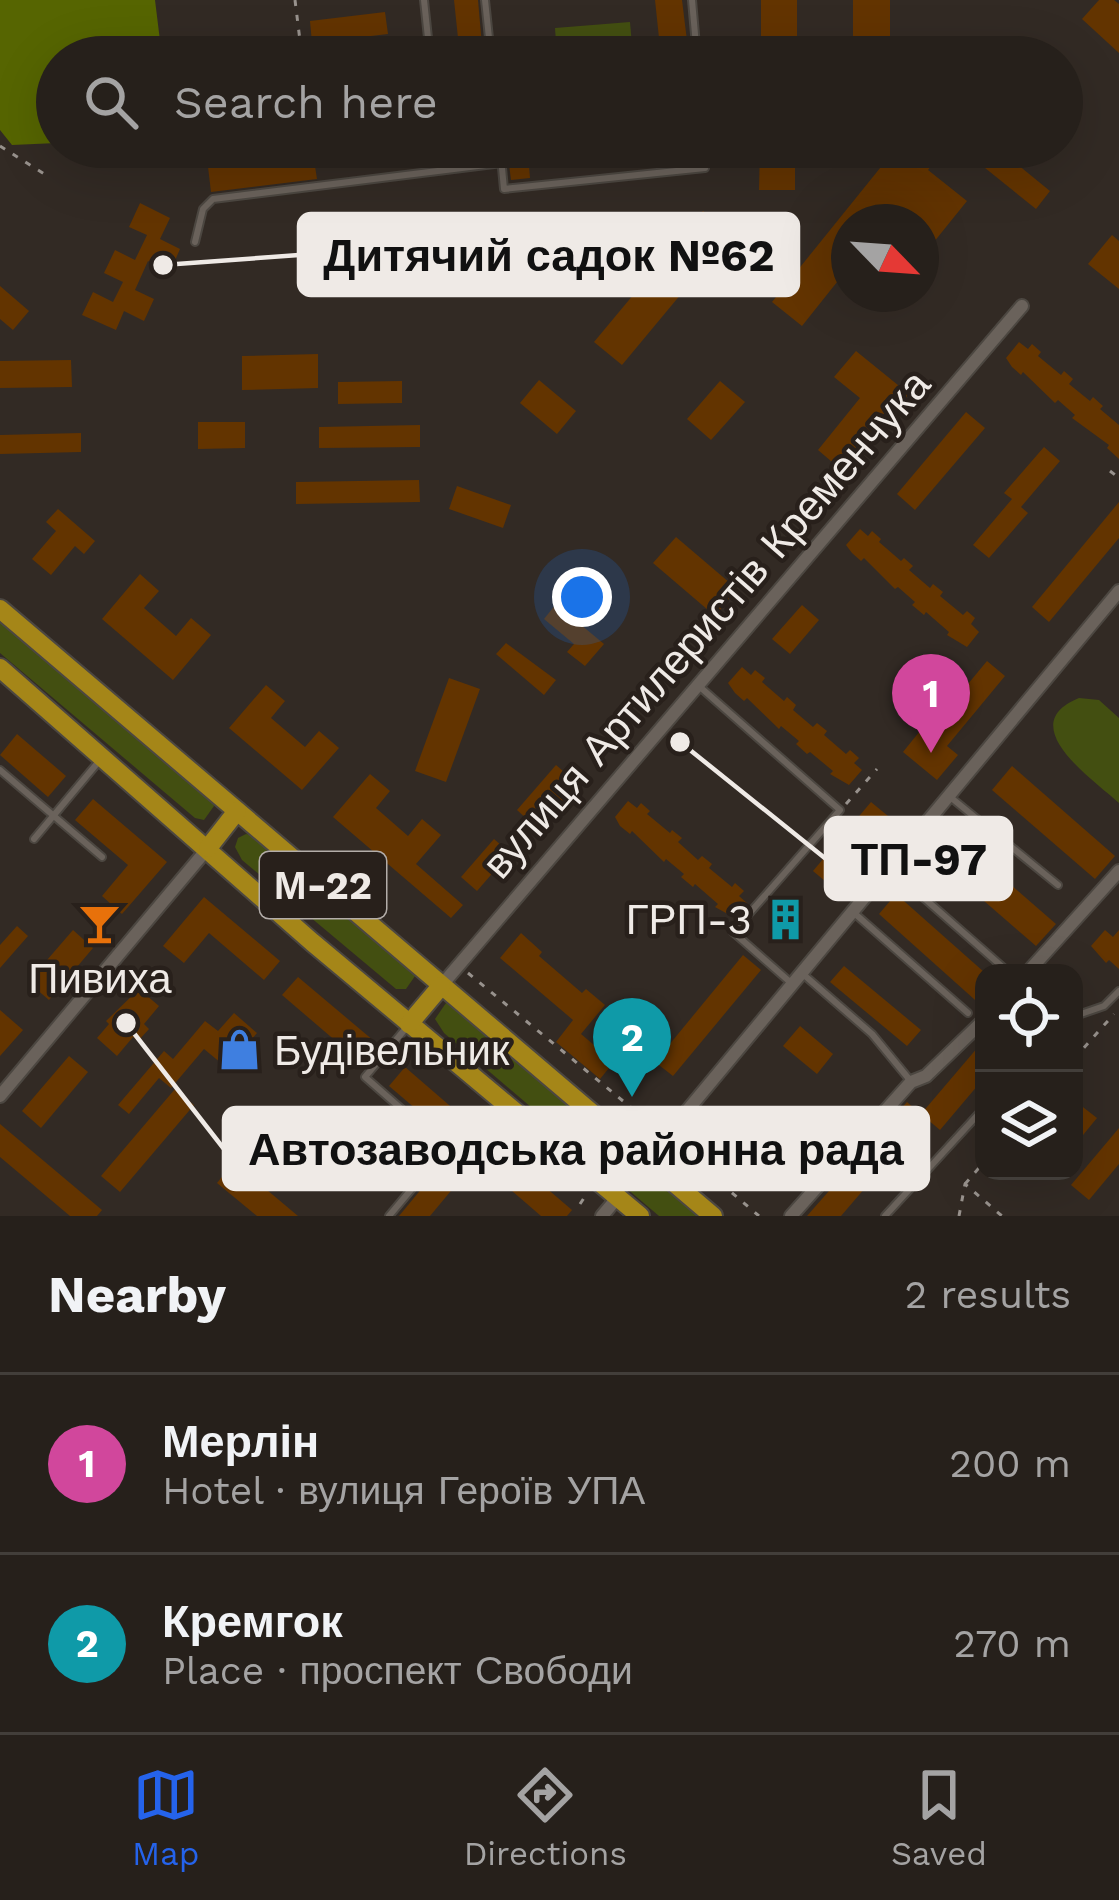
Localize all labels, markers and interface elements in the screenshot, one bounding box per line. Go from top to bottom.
search box [36,36,1083,168]
icon: search [78,69,144,135]
text: Search here [174,76,438,129]
north arrow [831,204,939,312]
callout: Дитячий садок №62 [299,214,798,295]
text: Дитячий садок №62 [323,229,775,282]
street label: вулиця Артилеристів Кременчука [472,360,940,888]
your location [552,567,612,627]
pin: 1 [892,654,970,753]
callout: ТП-97 [826,818,1011,899]
text: ТП-97 [851,833,987,886]
road number: М-22 [260,852,386,918]
place label: ГРП-3 [626,895,752,944]
building icon: ГРП-3 [763,896,809,942]
bar icon: Пивиха [77,901,123,947]
place label: Пивиха [28,954,172,1003]
map controls [975,964,1083,1180]
button: locate [975,964,1083,1072]
pin: 2 [593,998,671,1097]
place label: Будівельник [274,1026,510,1075]
shop icon: Будівельник [217,1027,263,1073]
button: layers [975,1072,1083,1180]
callout: Автозаводська районна рада [224,1108,928,1189]
text: Автозаводська районна рада [248,1123,905,1176]
text: Nearby [48,1265,226,1324]
text: 2 results [905,1272,1071,1317]
text: Мерлін [162,1415,319,1468]
text: 1 [79,1441,95,1486]
text: 200 m [949,1441,1071,1486]
text: Hotel · вулиця Героїв УПА [162,1468,645,1513]
text: Кремгок [162,1595,343,1648]
text: 2 [75,1621,99,1666]
text: 270 m [953,1621,1071,1666]
text: Place · проспект Свободи [162,1648,633,1693]
tab: Map [132,1762,199,1873]
tab: Directions [464,1762,627,1873]
tab: Saved [891,1762,987,1873]

